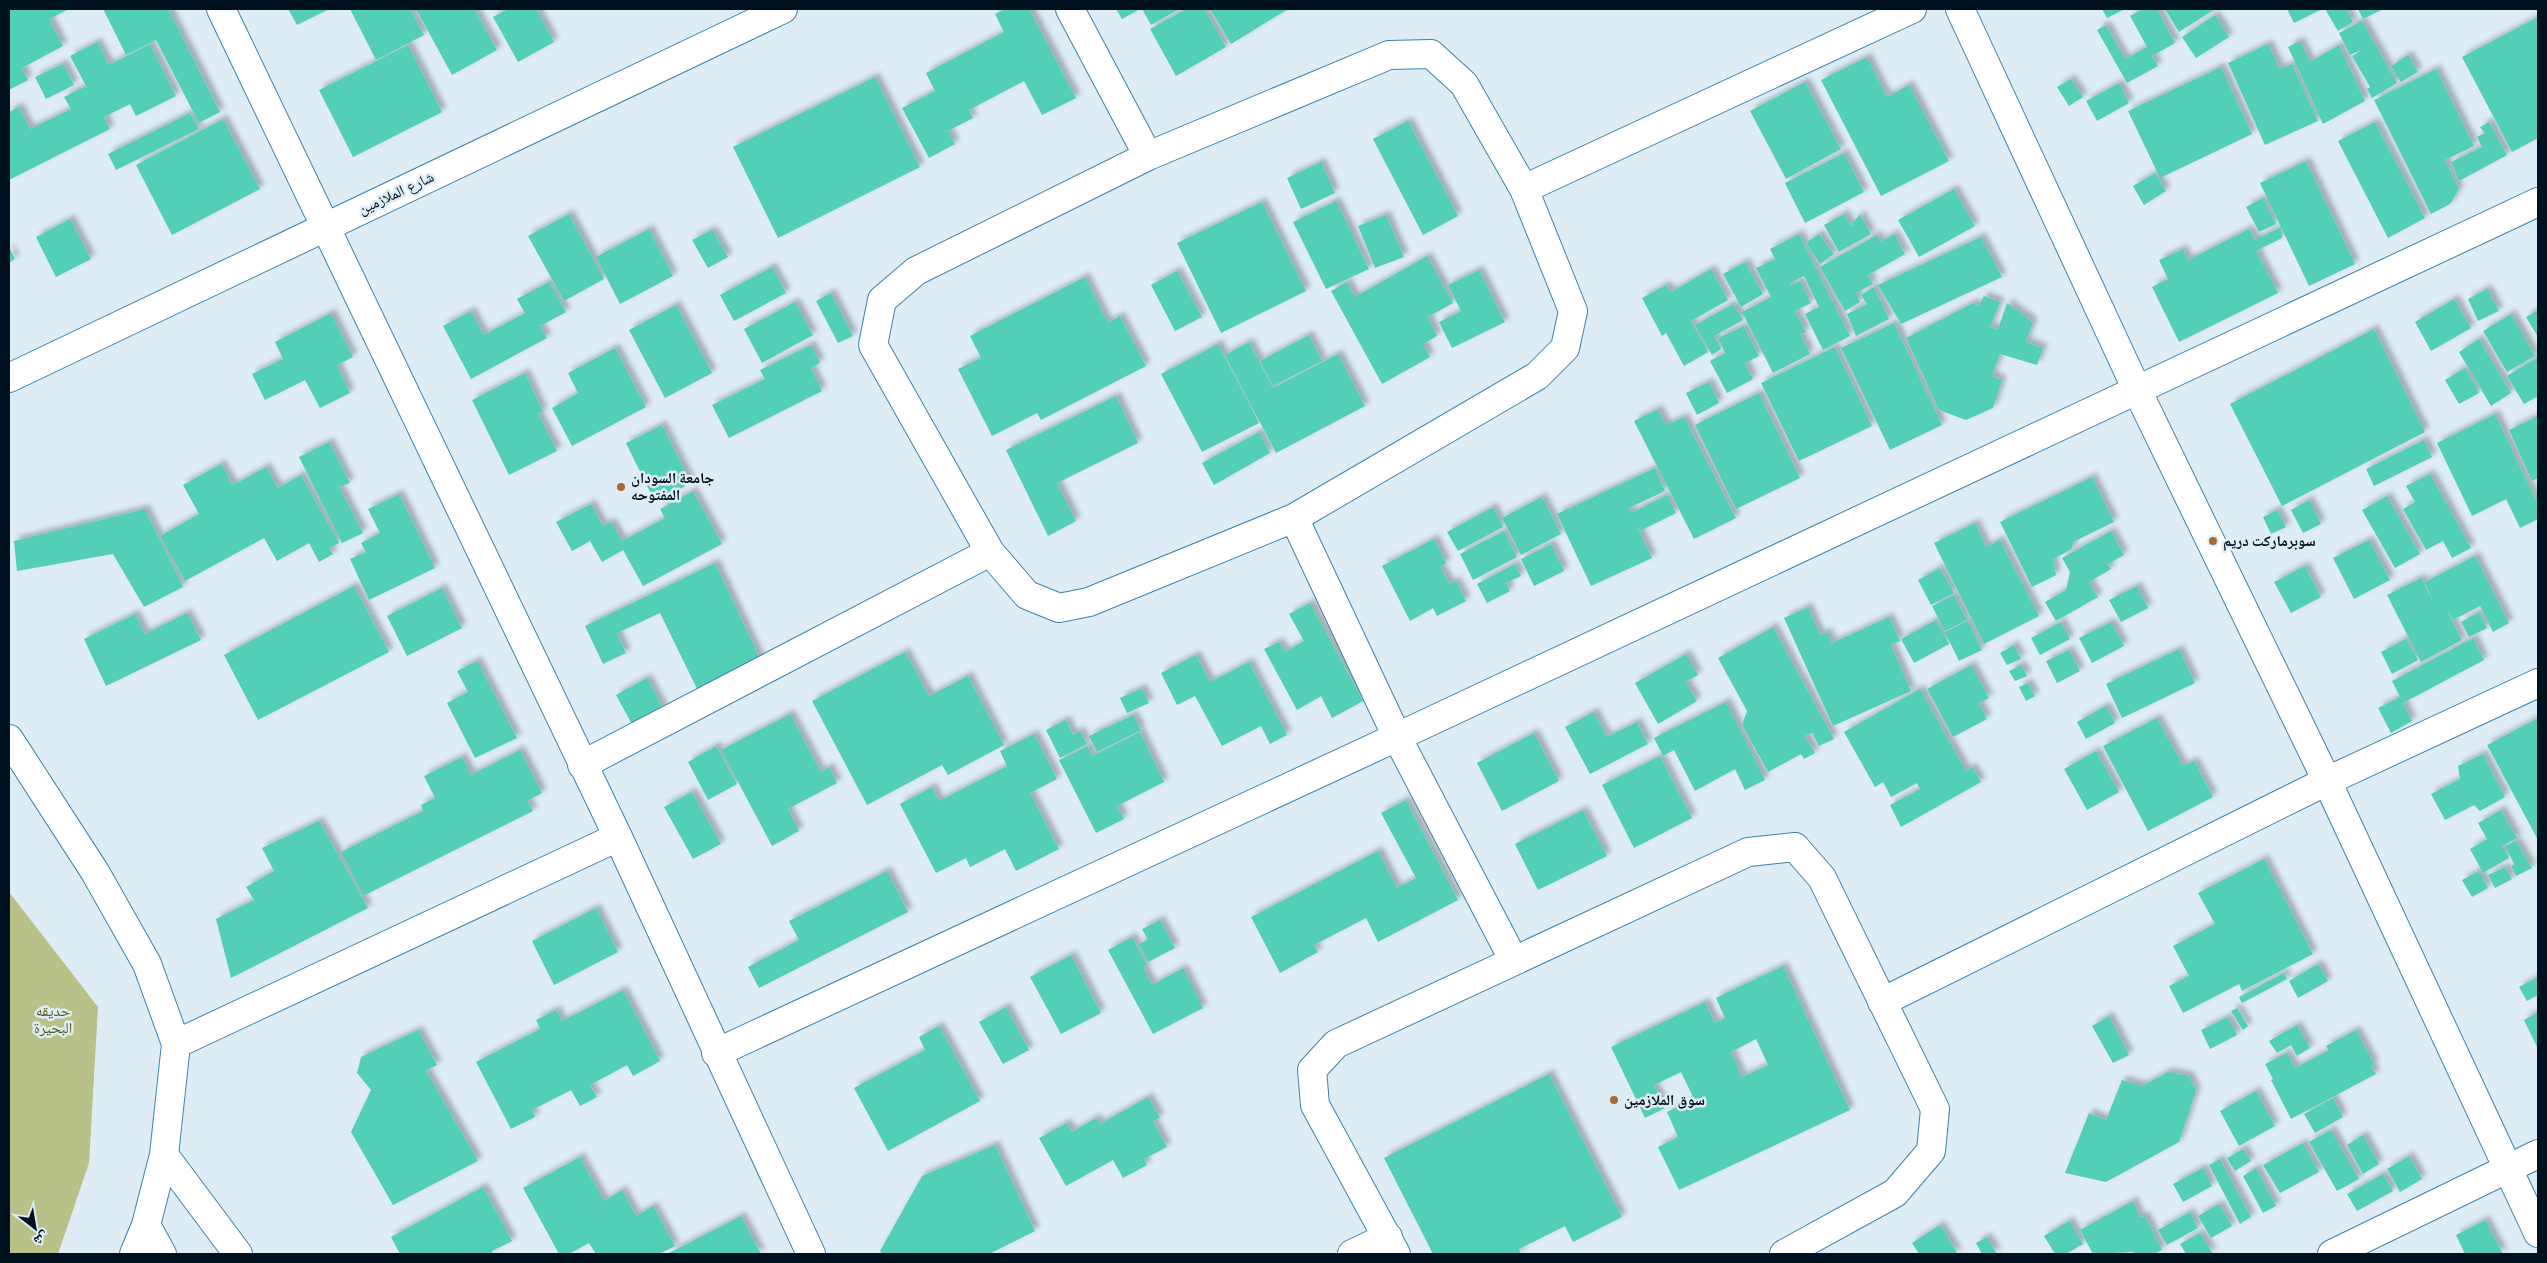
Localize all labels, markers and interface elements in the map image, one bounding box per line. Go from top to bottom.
street label: شارع الملازمين [354,166,437,219]
place label: جامعة السودان المفتوحه [631,467,714,505]
marker: جامعة السودان المفتوحه [615,481,627,493]
place label: سوبرماركت دريم [2223,530,2316,551]
marker: سوبرماركت دريم [2207,535,2219,547]
park label: حديقه البحيرة [34,1000,72,1038]
place label: سوق الملازمين [1624,1089,1705,1110]
marker: سوق الملازمين [1608,1094,1620,1106]
north arrow [10,1203,60,1253]
text: ش [30,1227,53,1252]

